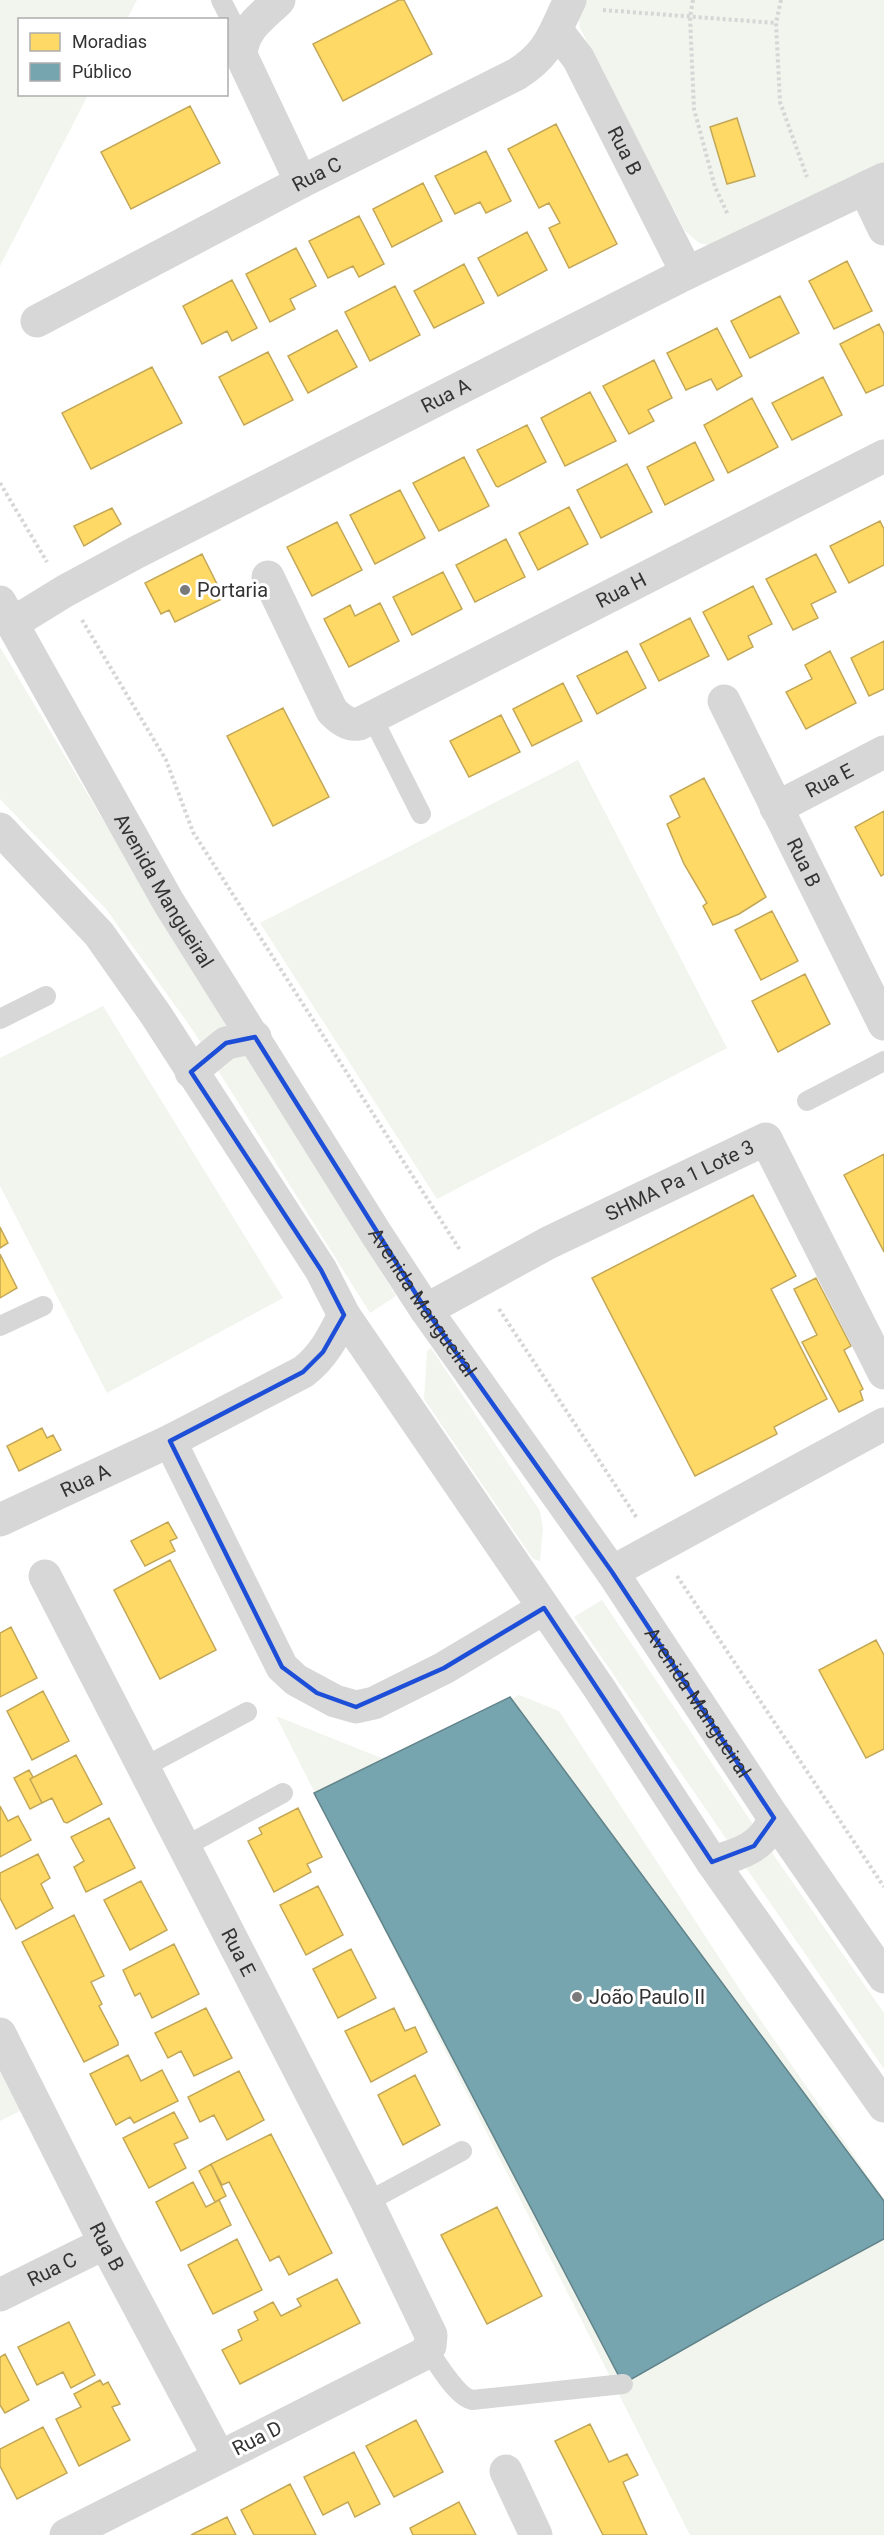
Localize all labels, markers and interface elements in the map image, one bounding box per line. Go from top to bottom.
legend [18,18,228,96]
text: Moradias [72,31,147,52]
text: Público [72,61,132,82]
street label: Rua B [603,122,647,179]
street label: Rua C [288,152,346,197]
street label: Rua A [417,373,474,418]
street label: Rua H [592,567,650,613]
place label: Portaria [197,578,268,602]
marker: Portaria [178,583,192,597]
street label: Rua E [801,758,857,803]
street label: Avenida Mangueiral [109,809,219,972]
street label: Rua B [782,834,826,891]
street label: SHMA Pa 1 Lote 3 [601,1135,758,1226]
street label: Avenida Mangueiral [363,1223,482,1381]
street label: Rua A [56,1458,114,1502]
street label: Avenida Mangueiral [640,1623,756,1782]
street label: Rua E [216,1924,261,1980]
place label: João Paulo II [589,1985,705,2009]
marker: João Paulo II [570,1990,584,2004]
street label: Rua B [85,2218,130,2275]
street label: Rua C [23,2247,81,2292]
street label: Rua D [228,2415,286,2461]

